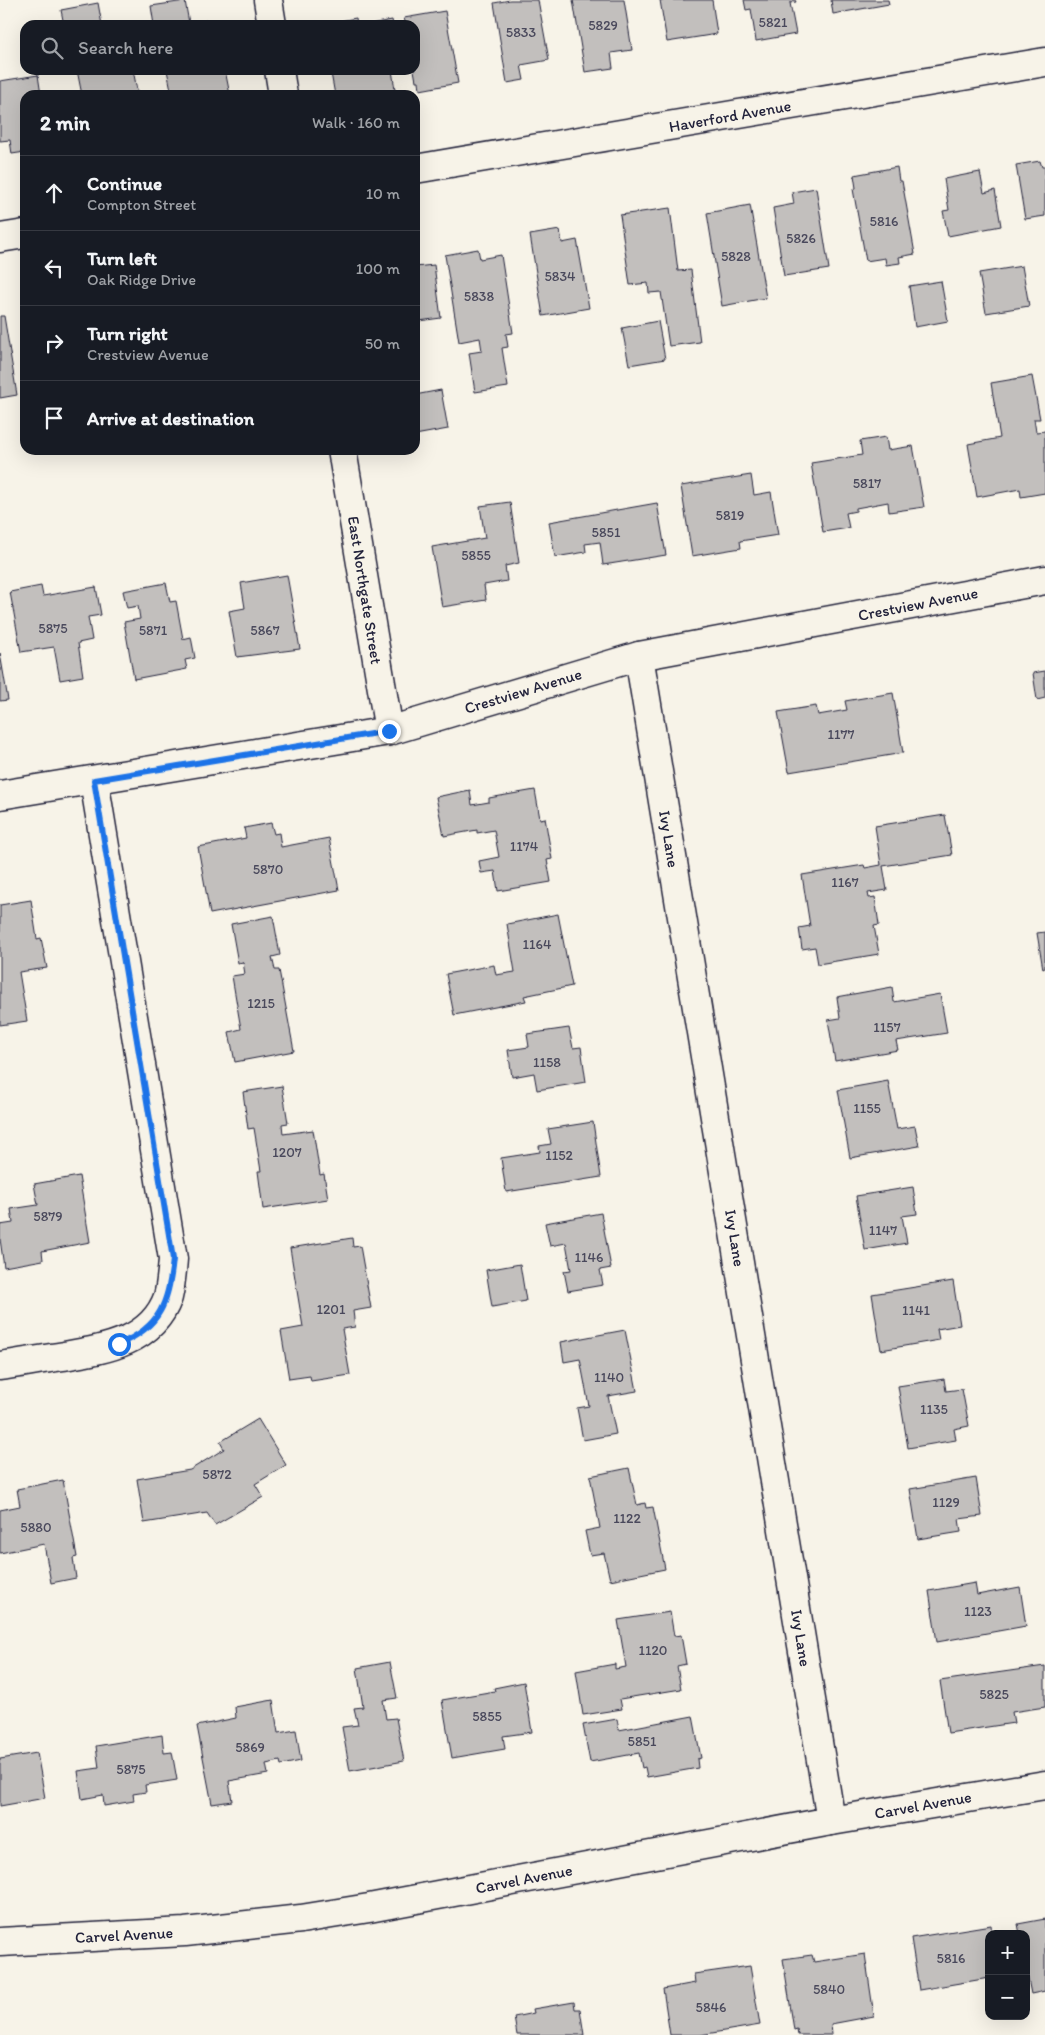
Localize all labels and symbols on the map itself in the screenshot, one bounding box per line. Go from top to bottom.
house number: 5821 [759,14,788,31]
house number: 5829 [588,17,618,34]
house number: 5833 [506,24,537,41]
street label: Haverford Avenue [667,96,793,136]
house number: 5816 [870,213,898,230]
house number: 5826 [786,230,816,247]
house number: 5828 [721,248,751,265]
house number: 5834 [544,268,576,285]
house number: 5838 [464,288,494,305]
house number: 5817 [853,475,881,492]
house number: 5819 [716,507,744,524]
street label: East Northgate Street [344,515,386,665]
house number: 5851 [592,524,621,541]
house number: 5855 [461,547,491,564]
street label: Crestview Avenue [856,583,980,625]
house number: 5875 [38,620,68,637]
house number: 5871 [139,622,168,639]
house number: 5867 [250,622,280,639]
street label: Crestview Avenue [462,664,584,718]
route end [378,720,401,743]
house number: 1177 [828,726,854,743]
street label: Ivy Lane [655,809,683,869]
house number: 1174 [510,838,539,855]
house number: 5870 [253,861,283,878]
house number: 1167 [831,874,859,891]
house number: 1164 [523,936,552,953]
house number: 1215 [247,995,275,1012]
house number: 1157 [873,1019,901,1036]
house number: 1158 [533,1054,561,1071]
house number: 1155 [853,1100,881,1117]
house number: 1207 [272,1144,302,1161]
house number: 1152 [545,1147,573,1164]
house number: 5879 [33,1208,63,1225]
street label: Ivy Lane [721,1208,749,1268]
house number: 1147 [869,1222,897,1239]
house number: 1146 [575,1249,603,1266]
house number: 1201 [317,1301,346,1318]
house number: 1141 [902,1302,930,1319]
route start [108,1333,131,1356]
house number: 1140 [594,1369,624,1386]
house number: 1135 [920,1401,948,1418]
house number: 5872 [202,1466,232,1483]
house number: 1129 [932,1494,960,1511]
house number: 1122 [613,1510,641,1527]
house number: 5880 [20,1519,52,1536]
house number: 1123 [964,1603,992,1620]
street label: Ivy Lane [787,1608,815,1668]
house number: 1120 [639,1642,667,1659]
house number: 5825 [979,1686,1009,1703]
house number: 5855 [472,1708,502,1725]
house number: 5851 [628,1733,657,1750]
house number: 5869 [235,1739,265,1756]
house number: 5875 [116,1761,146,1778]
street label: Carvel Avenue [873,1787,973,1823]
street label: Carvel Avenue [474,1860,574,1898]
street label: Carvel Avenue [74,1923,174,1947]
house number: 5816 [937,1950,965,1967]
house number: 5840 [813,1981,845,1998]
house number: 5846 [696,1999,726,2016]

